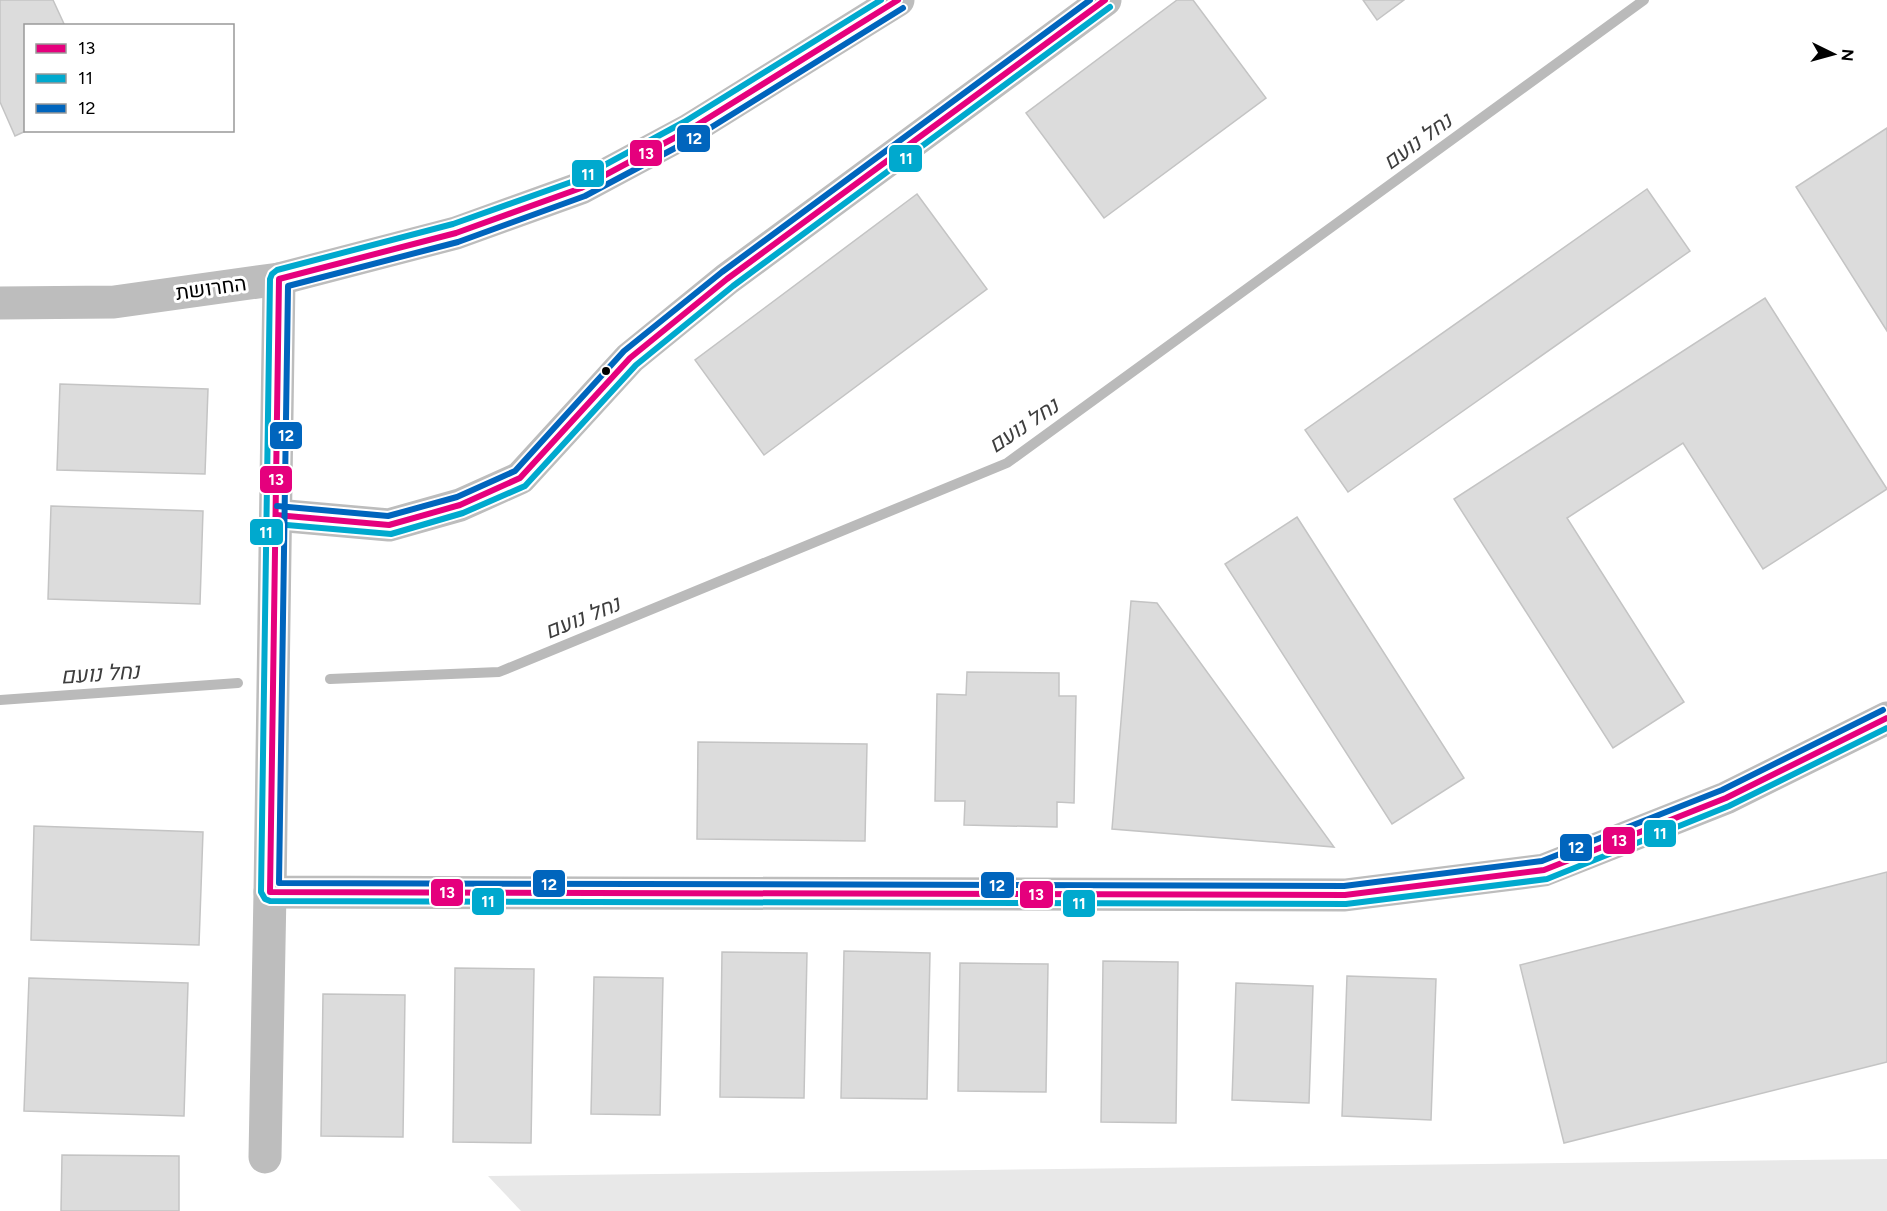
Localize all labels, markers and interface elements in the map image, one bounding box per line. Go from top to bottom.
legend [24,24,234,132]
north arrow [1803,24,1863,84]
text: 13 [78,37,95,59]
text: N [1837,48,1857,62]
text: 11 [78,67,93,89]
text: 12 [78,97,96,119]
water label: נחל נועם [1377,106,1459,176]
line badge: 12 [676,124,711,153]
text: 12 [686,129,702,148]
line badge: 13 [629,139,663,167]
text: 13 [638,144,654,163]
line badge: 11 [888,144,923,173]
text: 11 [899,149,913,168]
line badge: 11 [571,159,605,188]
text: 11 [581,165,595,184]
street label: החרושת [174,270,248,305]
unlabelled marker [600,365,612,377]
water label: נחל נועם [983,391,1065,459]
line badge: 12 [269,421,303,450]
text: 12 [278,426,294,445]
line badge: 13 [259,465,293,494]
text: 13 [268,470,284,489]
line badge: 11 [249,518,284,546]
text: 11 [259,523,273,542]
water label: נחל נועם [540,589,626,645]
water label: נחל נועם [60,657,143,690]
line badge: 11 [1643,819,1677,848]
text: 11 [1653,824,1667,843]
line badge: 13 [1602,826,1636,855]
text: 13 [1611,831,1627,850]
line badge: 12 [1559,833,1593,862]
text: 12 [1568,838,1584,857]
line badge: 12 [532,869,566,898]
line badge: 12 [980,871,1015,899]
text: 12 [541,875,557,894]
text: 12 [989,876,1005,895]
line badge: 13 [430,878,464,907]
line badge: 13 [1019,880,1054,909]
text: 13 [439,883,455,902]
text: 13 [1028,885,1044,904]
line badge: 11 [471,887,505,916]
line badge: 11 [1062,889,1096,918]
text: 11 [481,892,495,911]
text: 11 [1072,894,1086,913]

